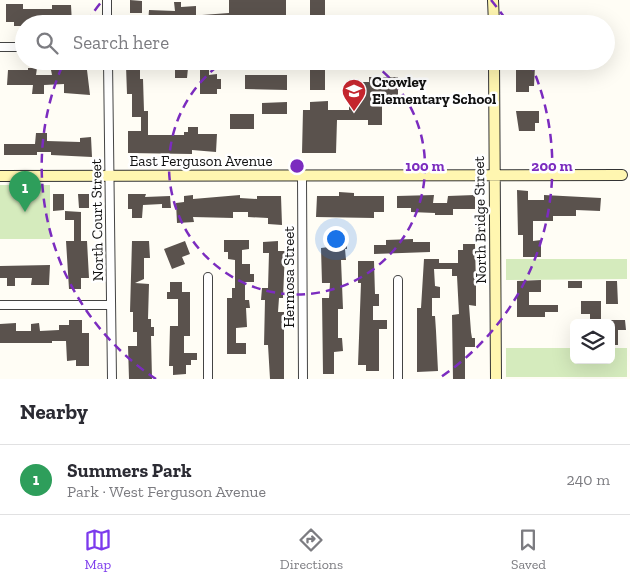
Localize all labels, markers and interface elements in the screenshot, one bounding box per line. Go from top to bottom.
search box [15,15,615,70]
icon: search [33,29,61,57]
text: Search here [73,31,169,54]
place label: Crowley Elementary School [372,73,496,108]
school or university icon: Crowley Elementary School [341,78,367,112]
street label: East Ferguson Avenue [130,152,273,170]
street label: North Bridge Street [470,155,490,284]
centre of rings [288,157,306,175]
text: 100 m [405,157,445,175]
text: 200 m [531,157,573,175]
street label: North Court Street [87,158,107,281]
pin: 1 [9,171,41,212]
street label: Hermosa Street [280,226,298,328]
your location [323,226,349,252]
map controls [570,319,615,364]
button: layers [570,319,615,364]
text: Nearby [20,399,88,424]
text: Summers Park [67,459,191,482]
text: 1 [33,470,39,489]
text: 240 m [566,470,610,489]
text: Park · West Ferguson Avenue [67,482,266,501]
tab: Map [84,526,112,573]
tab: Directions [280,526,343,573]
tab: Saved [511,526,546,573]

